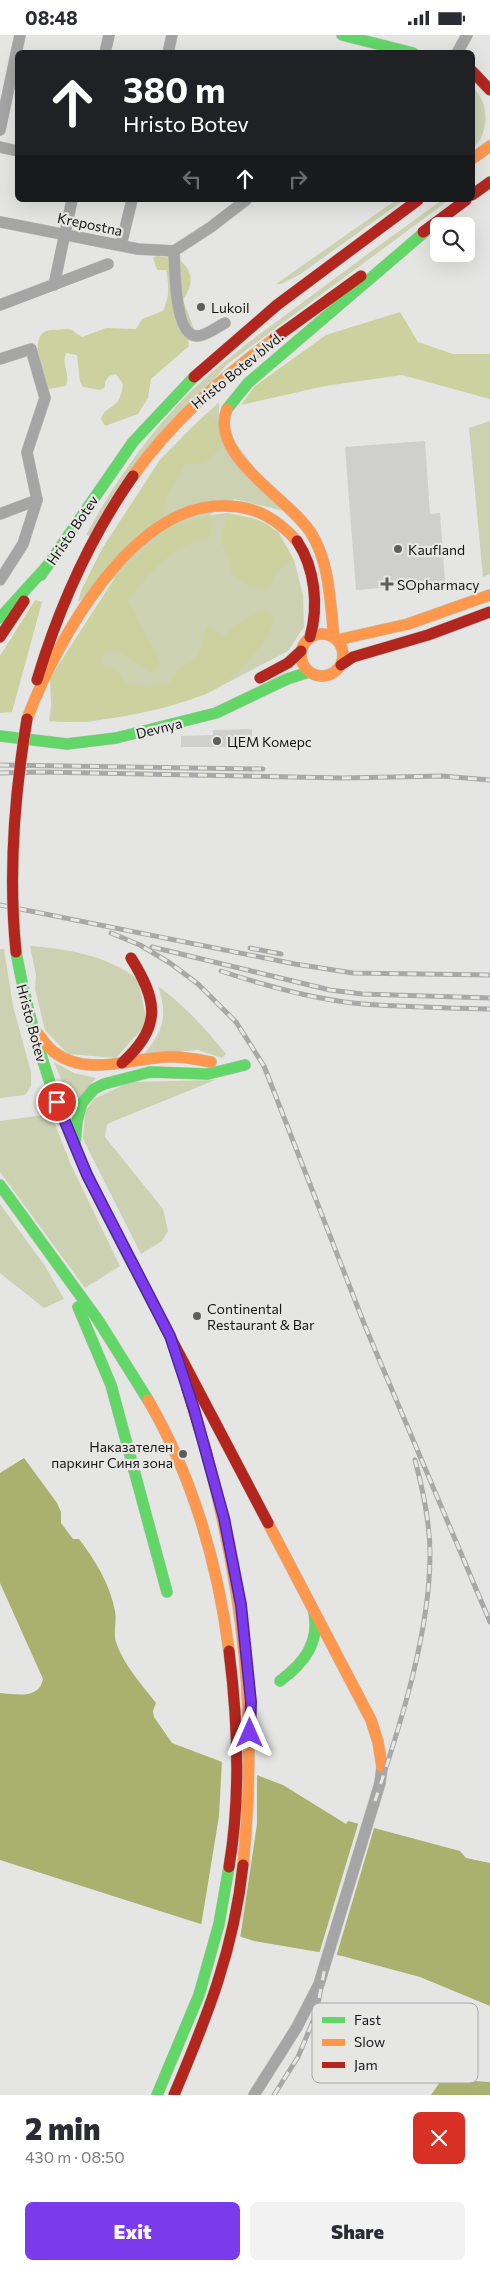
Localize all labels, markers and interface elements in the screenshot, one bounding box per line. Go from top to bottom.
text: 08:48 [25,6,78,29]
text: 380 m [123,67,226,110]
icon: ahead [40,70,105,135]
text: Hristo Botev [123,110,249,137]
icon: left [178,165,206,193]
icon: ahead [231,165,259,193]
icon: right [284,165,312,193]
street label: Krepostna [56,209,124,239]
map controls [430,217,475,262]
button: search [430,217,475,262]
place label: Lukoil [211,299,250,316]
marker: Lukoil [195,301,207,313]
street label: Hristo Botev blvd. [188,328,286,412]
street label: Hristo Botev [43,492,101,568]
place label: Kaufland [408,541,465,558]
marker: Kaufland [392,543,404,555]
place label: SOpharmacy [397,576,480,593]
marker: SOpharmacy [381,578,393,590]
street label: Devnya [134,714,184,742]
place label: ЦЕМ Комерс [227,733,312,750]
marker: ЦЕМ Комерс [211,735,223,747]
street label: Hristo Botev [13,982,51,1064]
pin [36,1081,78,1123]
icon: arrive [43,1088,71,1116]
place label: Continental Restaurant & Bar [207,1300,315,1333]
marker: Continental Restaurant & Bar [191,1310,203,1322]
place label: Наказателен паркинг Синя зона [51,1438,173,1471]
marker: Наказателен паркинг Синя зона [177,1448,189,1460]
position arrow [223,1706,275,1758]
legend [312,2003,478,2083]
text: Fast [354,2011,381,2028]
text: Slow [354,2033,385,2050]
text: Jam [354,2056,378,2073]
text: 2 min [25,2109,100,2146]
button: close [413,2112,465,2164]
text: 430 m · 08:50 [25,2147,125,2166]
button: Exit [25,2202,240,2260]
button: Share [250,2202,465,2260]

